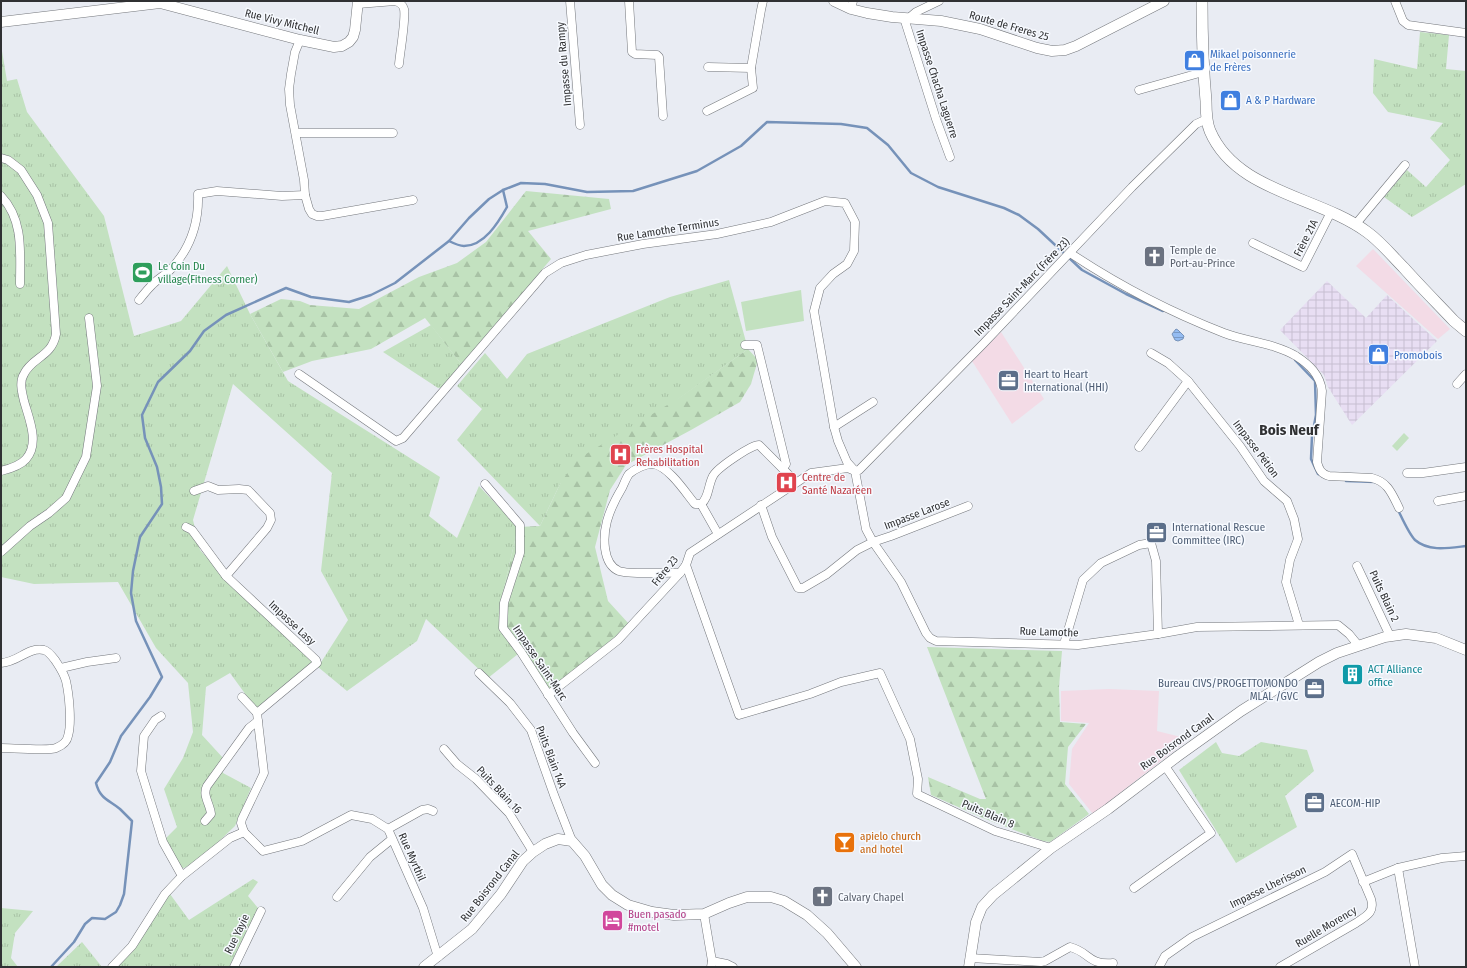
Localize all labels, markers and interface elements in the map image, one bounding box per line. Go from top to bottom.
street label: Rue Vivy Mitchell [243,6,321,38]
street label: Route de Freres 25 [968,8,1050,44]
street label: Impasse du Rampy [554,21,574,107]
street label: Impasse Chacha Laguerre [913,28,961,140]
shop icon: Mikael poisonnerie de Frères [1182,47,1208,73]
place label: Mikael poisonnerie de Frères [1210,48,1296,74]
shop icon: A & P Hardware [1218,87,1244,113]
place label: A & P Hardware [1246,94,1316,107]
street label: Rue Lamothe Terminus [616,215,720,244]
street label: Frère 21A [1291,217,1321,259]
street label: Impasse Saint-Marc (Frère 23) [972,235,1072,339]
church icon: Temple de Port-au-Prince [1141,243,1167,269]
place label: Temple de Port-au-Prince [1170,244,1235,270]
sports icon: Le Coin Du village(Fitness Corner) [130,259,156,285]
place label: Le Coin Du village(Fitness Corner) [158,260,258,286]
shop icon: Promobois [1366,342,1392,368]
place label: Promobois [1394,349,1443,362]
office icon: Heart to Heart International (HHI) [995,367,1021,393]
place label: Heart to Heart International (HHI) [1024,368,1108,394]
street label: Impasse Pétion [1230,418,1282,480]
district label: Bois Neuf [1259,421,1320,439]
hospital icon: Frères Hospital Rehabilitation [607,442,633,468]
place label: Frères Hospital Rehabilitation [636,443,703,469]
hospital icon: Centre de Santé Nazaréen [774,470,800,496]
place label: Centre de Santé Nazaréen [802,471,872,497]
street label: Impasse Larose [882,496,952,532]
office icon: International Rescue Committee (IRC) [1144,520,1170,546]
place label: International Rescue Committee (IRC) [1172,521,1265,547]
street label: Frère 23 [649,553,681,589]
street label: Puits Blain 2 [1366,568,1402,624]
street label: Impasse Lasy [266,598,318,648]
street label: Impasse Saint-Marc [510,623,570,703]
street label: Rue Lamothe [1019,624,1079,640]
building icon: ACT Alliance office [1340,662,1366,688]
place label: ACT Alliance office [1368,663,1422,689]
office icon: Bureau CIVS/PROGETTOMONDO MLAL /GVC [1301,676,1327,702]
place label: Bureau CIVS/PROGETTOMONDO MLAL /GVC [1158,677,1298,703]
street label: Rue Boisrond Canal [1138,711,1216,773]
street label: Puits Blain 14A [533,724,569,790]
street label: Puits Blain 16 [474,764,525,817]
office icon: AECOM-HIP [1301,790,1327,816]
street label: Puits Blain 8 [960,797,1017,831]
place label: AECOM-HIP [1330,797,1380,810]
bar icon: apielo church and hotel [832,829,858,855]
place label: apielo church and hotel [860,830,921,856]
street label: Rue Myrthil [396,831,428,883]
street label: Rue Boisrond Canal [458,847,522,924]
street label: Impasse Lherisson [1228,863,1308,911]
church icon: Calvary Chapel [810,884,836,910]
place label: Calvary Chapel [838,891,904,904]
street label: Ruelle Morency [1293,904,1359,950]
hotel icon: Buen pasado #motel [600,907,626,933]
place label: Buen pasado #motel [628,908,687,934]
street label: Rue Yayie [222,912,252,956]

